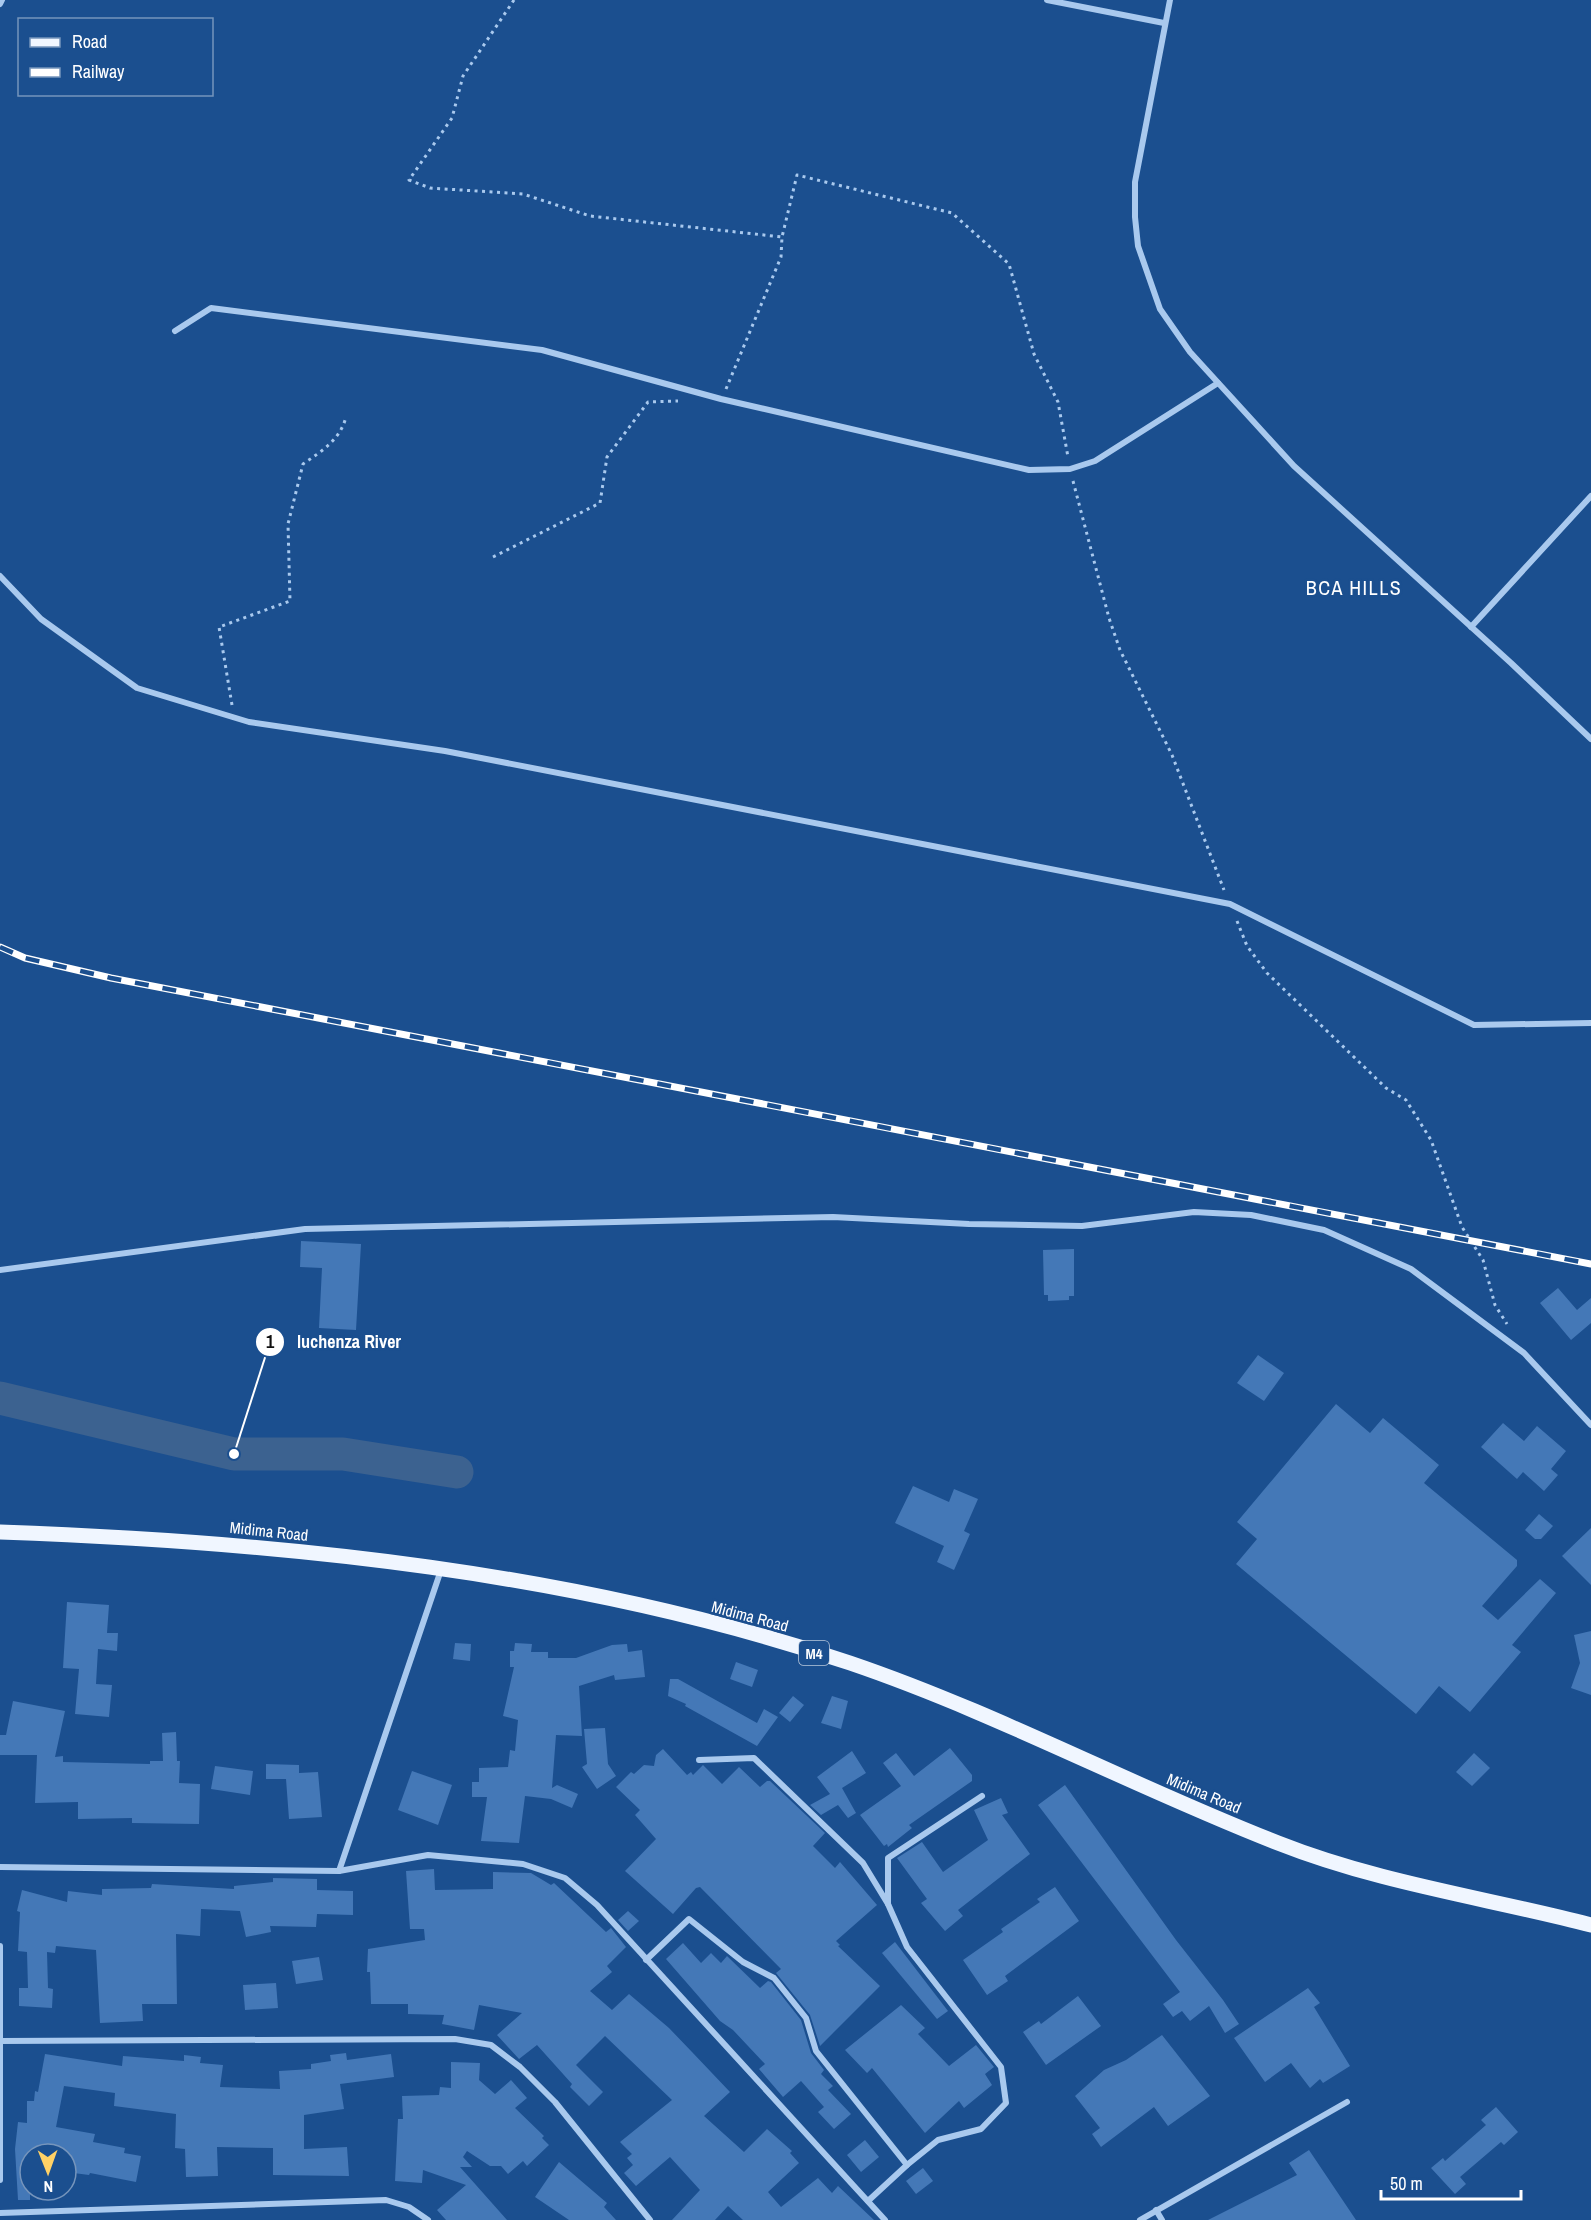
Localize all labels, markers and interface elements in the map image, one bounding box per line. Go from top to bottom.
legend [18,18,213,96]
text: Road [72,29,107,54]
text: Railway [72,59,125,84]
district label: BCA HILLS [1306,574,1402,601]
callout: luchenza River [255,1324,413,1360]
text: 1 [266,1329,275,1354]
text: luchenza River [297,1329,401,1354]
street label: Midima Road [229,1516,309,1546]
street label: Midima Road [709,1595,791,1637]
road number: M4 [799,1641,829,1665]
street label: Midima Road [1163,1767,1245,1819]
north arrow [18,2142,78,2202]
scale bar [1381,2163,1520,2201]
text: 50 m [1390,2171,1423,2196]
text: N [43,2176,53,2198]

